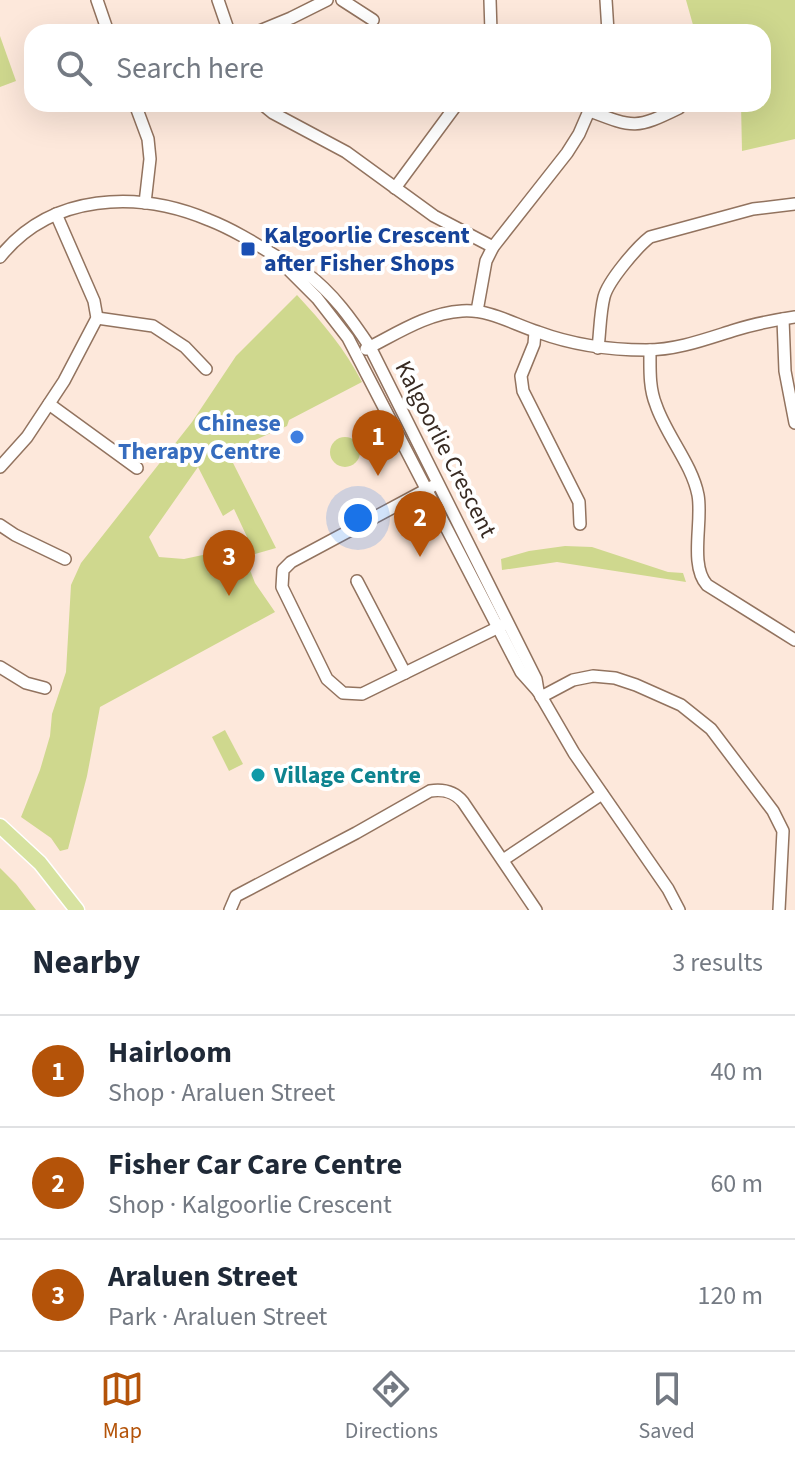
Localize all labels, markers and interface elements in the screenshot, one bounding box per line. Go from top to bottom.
search box [24,24,771,112]
icon: search [52,46,96,90]
text: Search here [116,47,264,90]
place label: Kalgoorlie Crescent after Fisher Shops [264,218,470,281]
marker: Kalgoorlie Crescent after Fisher Shops [239,240,257,258]
street label: Kalgoorlie Crescent [386,355,505,544]
place label: Chinese Therapy Centre [118,406,281,469]
pin: 1 [352,410,404,476]
marker: Chinese Therapy Centre [288,428,306,446]
pin: 2 [394,491,446,557]
your location [338,498,378,538]
pin: 3 [203,530,255,596]
place label: Village Centre [273,758,421,793]
marker: Village Centre [249,766,267,784]
text: Nearby [32,938,140,987]
text: 3 results [672,944,763,981]
text: Hairloom [108,1031,232,1074]
text: 1 [51,1053,65,1090]
text: 40 m [710,1053,763,1090]
text: Shop · Araluen Street [108,1074,335,1111]
text: Fisher Car Care Centre [108,1143,402,1186]
text: 2 [51,1165,65,1202]
text: 60 m [710,1165,763,1202]
text: Shop · Kalgoorlie Crescent [108,1186,392,1223]
text: Araluen Street [108,1255,298,1298]
text: 3 [51,1277,65,1314]
text: 120 m [697,1277,763,1314]
text: Park · Araluen Street [108,1298,327,1335]
tab: Map [100,1367,144,1447]
tab: Directions [345,1367,438,1447]
tab: Saved [639,1367,695,1447]

